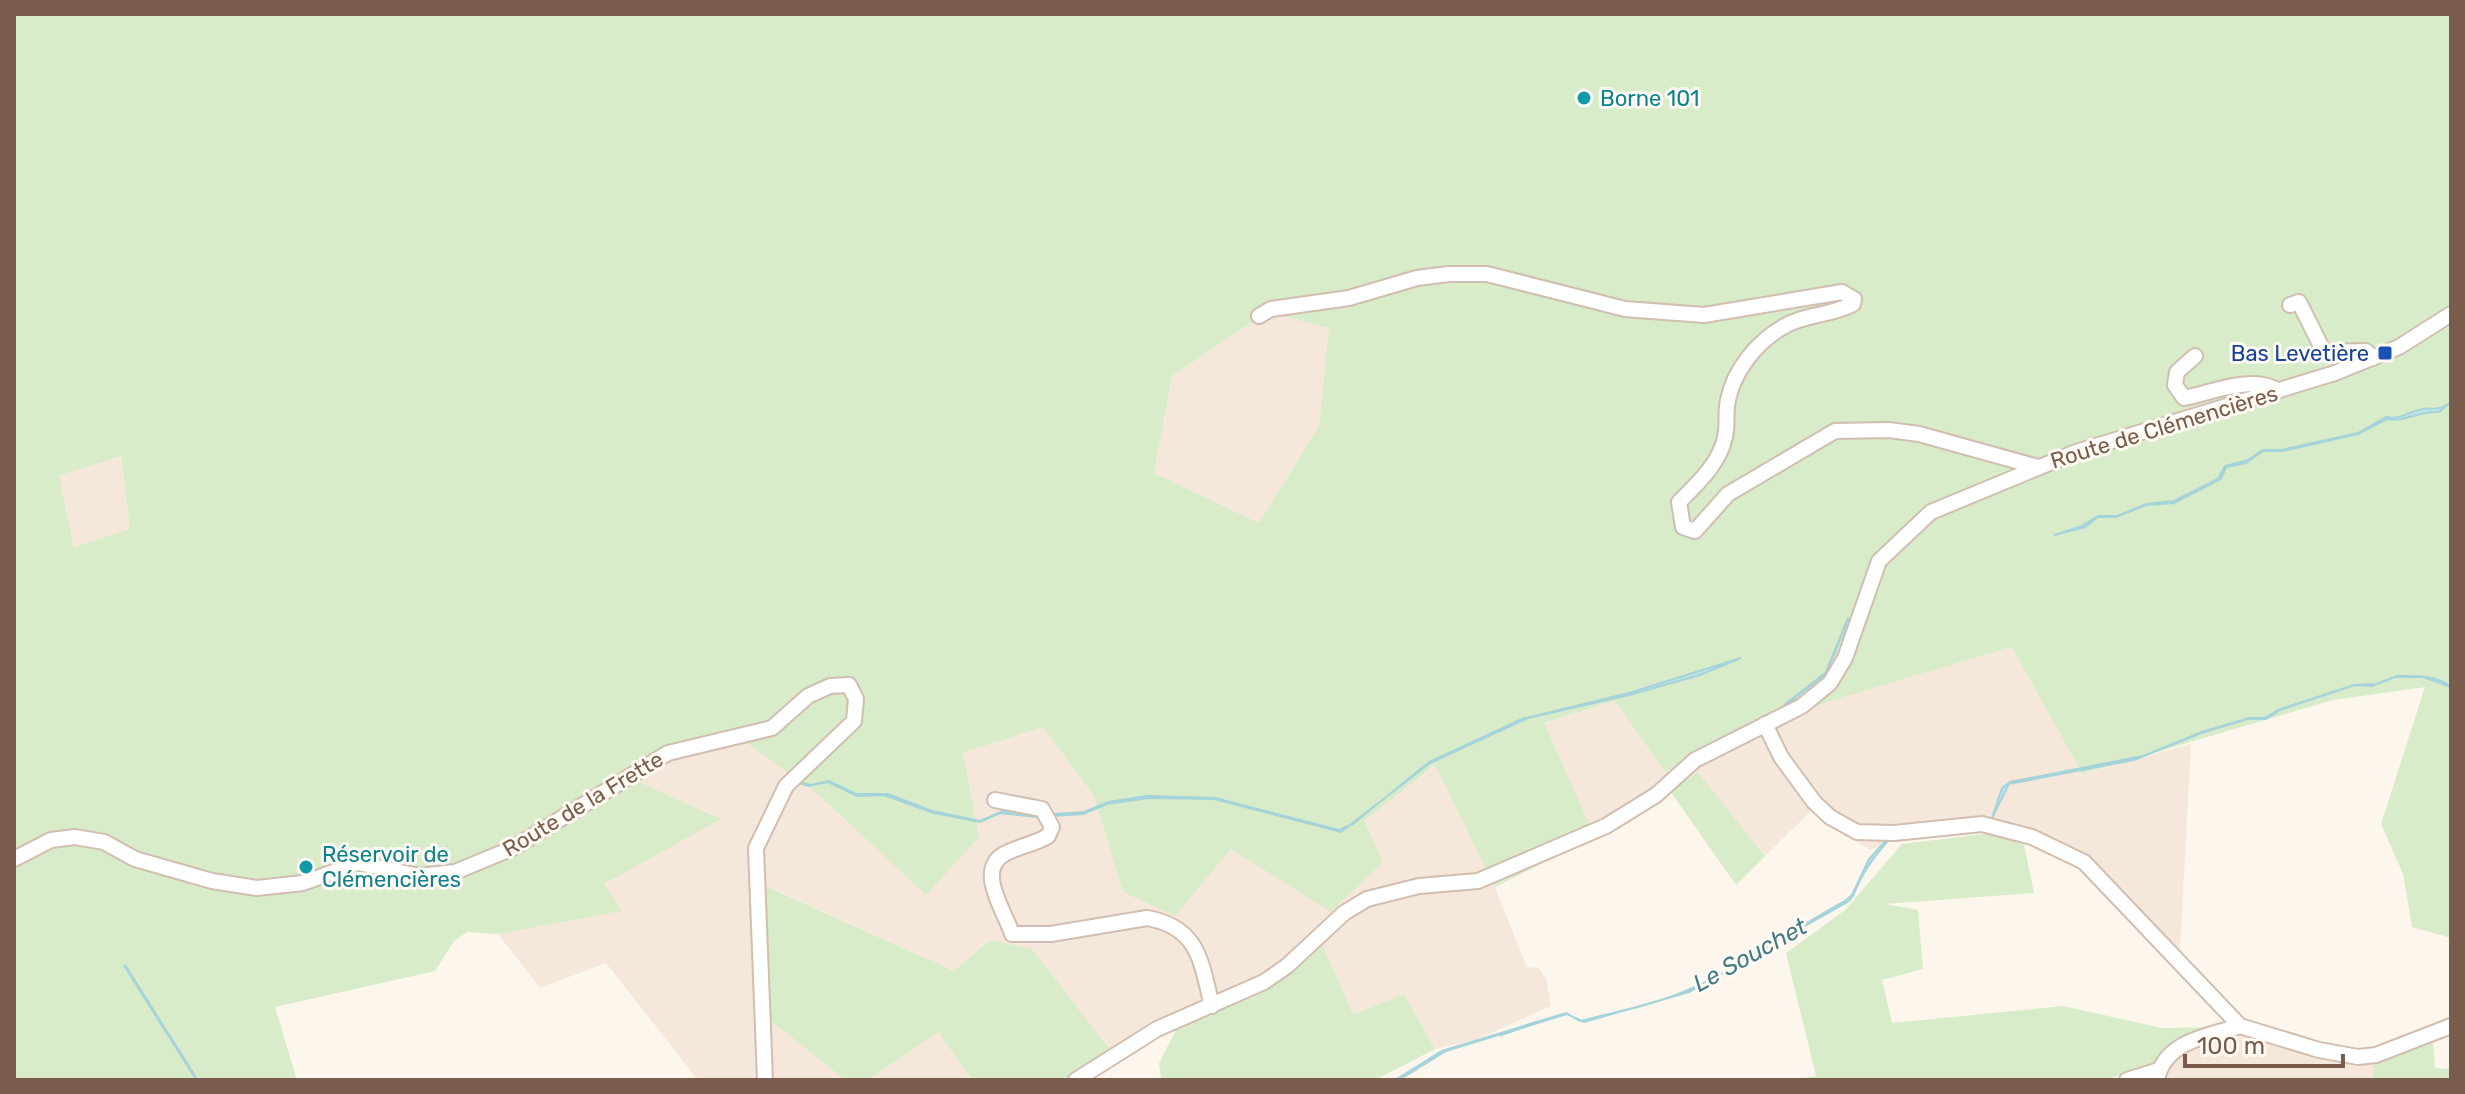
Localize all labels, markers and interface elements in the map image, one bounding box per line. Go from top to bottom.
place label: Borne 101 [1600,85,1700,112]
marker: Borne 101 [1575,89,1593,107]
place label: Bas Levetière [2231,340,2369,367]
marker: Bas Levetière [2376,344,2394,362]
street label: Route de Clémencières [2047,380,2281,474]
street label: Route de la Frette [498,745,668,863]
place label: Réservoir de Clémencières [322,841,461,893]
marker: Réservoir de Clémencières [297,858,315,876]
water label: Le Souchet [1688,912,1812,998]
scale bar [2185,1018,2343,1068]
text: 100 m [2197,1032,2265,1060]

